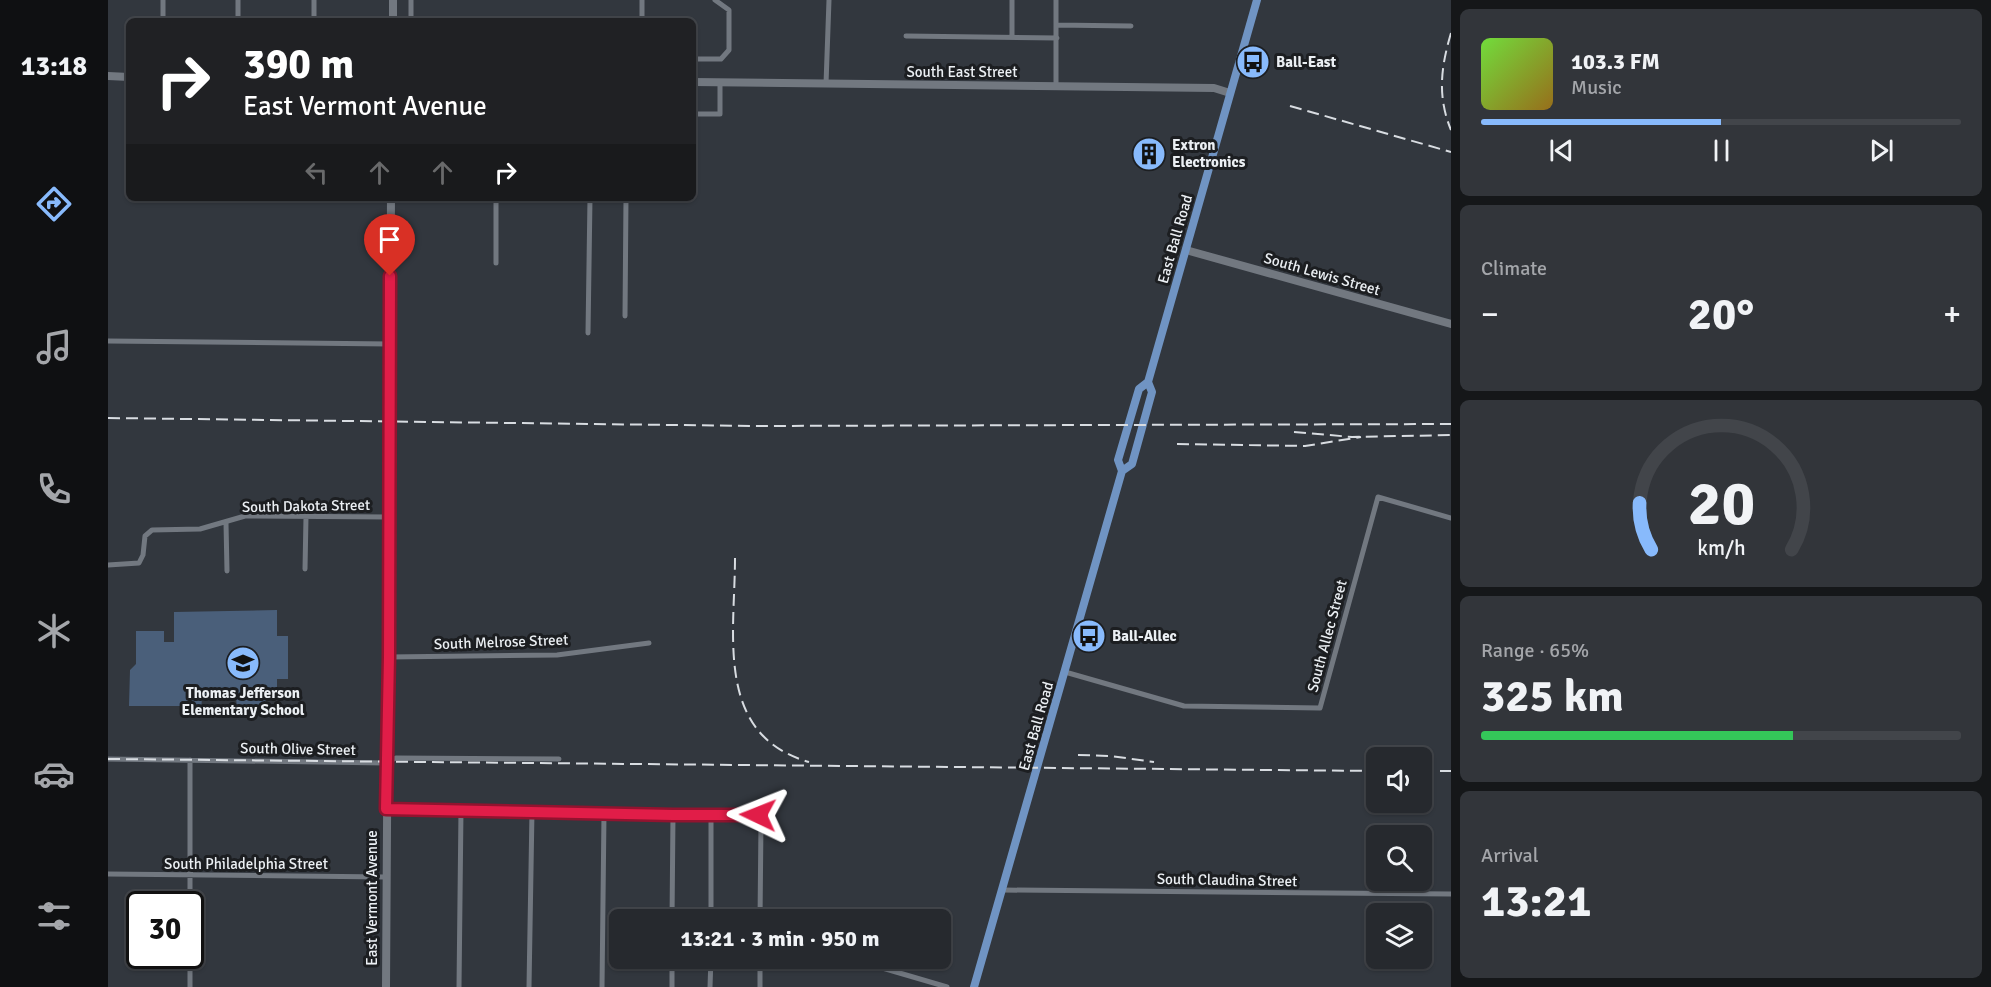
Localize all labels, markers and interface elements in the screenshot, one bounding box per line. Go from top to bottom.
text: 390 m [243,39,354,90]
icon: right [144,42,222,120]
bus stop icon: Ball-East [1235,44,1271,80]
text: 103.3 FM [1571,48,1660,75]
text: 13:18 [21,50,87,83]
place label: Ball-East [1276,53,1336,71]
street label: South East Street [906,63,1018,81]
text: Music [1571,75,1622,100]
text: East Vermont Avenue [243,90,487,123]
icon: previous [1545,134,1578,167]
icon: pause [1705,134,1738,167]
icon: next [1865,134,1898,167]
building icon: Extron Electronics [1131,136,1167,172]
place label: Extron Electronics [1172,136,1246,171]
icon: left [300,156,333,189]
icon: ahead [363,156,396,189]
icon: ahead [426,156,459,189]
icon: right [489,156,522,189]
icon: directions [33,183,75,225]
street label: East Ball Road [1154,192,1196,286]
pin [364,214,415,276]
icon: arrive [373,223,406,256]
street label: South Lewis Street [1262,249,1382,299]
text: Climate [1481,256,1547,281]
text: 20° [1688,287,1754,342]
text: − [1481,294,1499,335]
text: + [1943,294,1961,335]
icon: music [33,326,75,368]
text: 20 [1687,466,1755,543]
icon: phone [33,468,75,510]
street label: South Dakota Street [242,496,370,516]
text: km/h [1697,536,1745,562]
street label: South Allec Street [1303,578,1351,694]
icon: climate [33,610,75,652]
bus stop icon: Ball-Allec [1071,618,1107,654]
place label: Ball-Allec [1112,627,1177,645]
street label: South Melrose Street [433,631,569,653]
text: Range · 65% [1481,638,1589,663]
school or university icon: Thomas Jefferson Elementary School [225,645,261,681]
text: 325 km [1481,669,1624,724]
street label: East Ball Road [1015,679,1057,773]
place label: Thomas Jefferson Elementary School [182,684,305,719]
street label: South Olive Street [240,739,356,759]
map controls [1366,747,1432,969]
button: sound [1366,747,1432,813]
icon: car [33,753,75,795]
position arrow [726,783,790,847]
button: search [1366,825,1432,891]
street label: East Vermont Avenue [363,830,381,966]
text: Arrival [1481,843,1539,868]
street label: South Philadelphia Street [164,855,328,873]
street label: South Claudina Street [1157,870,1297,890]
text: 13:21 [1481,874,1591,929]
speed limit sign: 30 [126,891,204,969]
icon: filters [33,895,75,937]
button: layers [1366,903,1432,969]
text: 13:21 · 3 min · 950 m [680,925,880,952]

